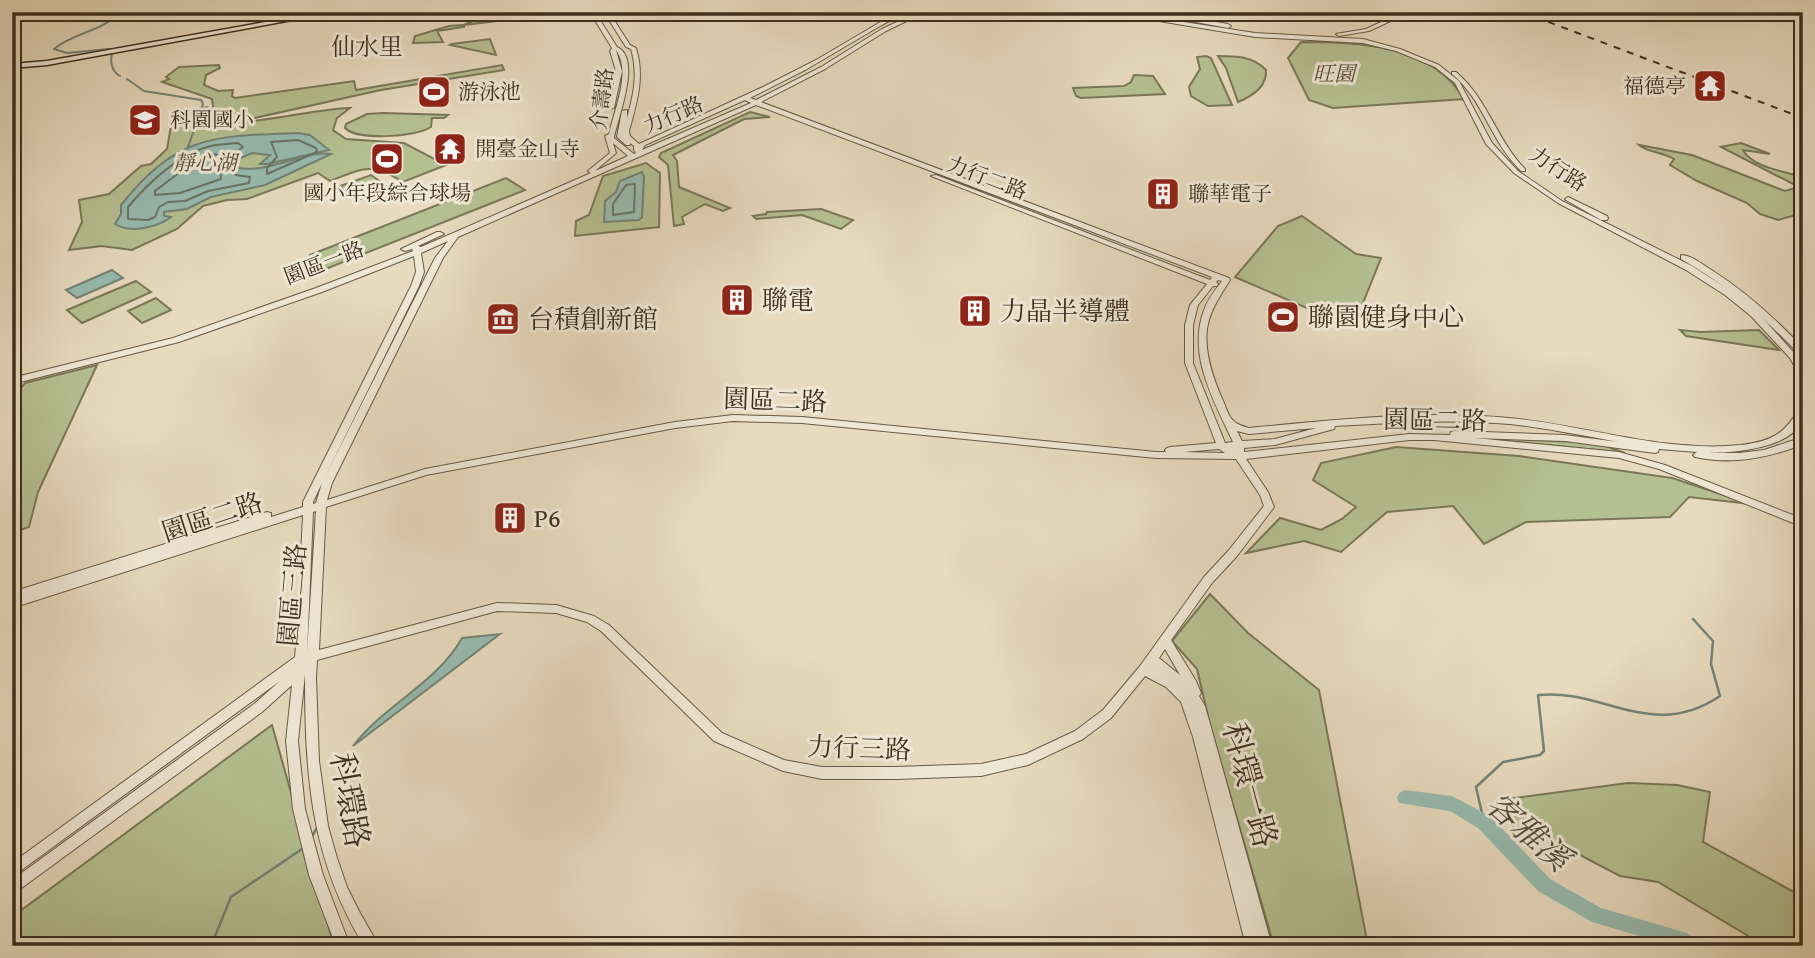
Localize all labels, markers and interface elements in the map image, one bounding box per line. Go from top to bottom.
district label: 仙水里 [331,29,403,64]
park label: 旺園 [1313,58,1358,89]
street label: 介壽路 [582,66,621,132]
temple icon: 福德亭 [1691,67,1729,105]
place label: 福德亭 [1623,70,1686,101]
sports icon: 游泳池 [415,73,453,111]
place label: 游泳池 [458,76,521,107]
street label: 力行路 [638,88,708,141]
school or university icon: 科園國小 [126,101,164,139]
place label: 科園國小 [170,104,254,135]
temple icon: 開臺金山寺 [431,130,469,168]
place label: 開臺金山寺 [475,133,580,164]
street label: 力行路 [1523,138,1593,199]
sports icon: 國小年段綜合球場 [368,140,406,178]
park label: 靜心湖 [174,147,240,178]
street label: 力行二路 [942,148,1032,207]
building icon: 聯華電子 [1144,175,1182,213]
place label: 國小年段綜合球場 [303,177,471,208]
place label: 聯華電子 [1188,178,1272,209]
street label: 園區一路 [279,233,369,292]
place label: 聯電 [762,280,814,319]
building icon: 聯電 [718,281,756,319]
place label: 力晶半導體 [1000,291,1130,330]
building icon: 力晶半導體 [956,292,994,330]
place label: 聯園健身中心 [1308,297,1464,336]
sports icon: 聯園健身中心 [1264,298,1302,336]
place label: 台積創新館 [528,299,658,338]
museum icon: 台積創新館 [484,300,522,338]
street label: 園區二路 [722,378,828,421]
street label: 園區二路 [1383,399,1487,440]
street label: 園區二路 [156,482,267,551]
place label: P6 [534,498,561,537]
building icon: P6 [491,499,529,537]
street label: 園區三路 [268,541,315,648]
street label: 科環一路 [1211,717,1290,853]
street label: 力行三路 [806,726,912,769]
street label: 科環路 [319,749,382,851]
water label: 客雅溪 [1476,780,1584,884]

